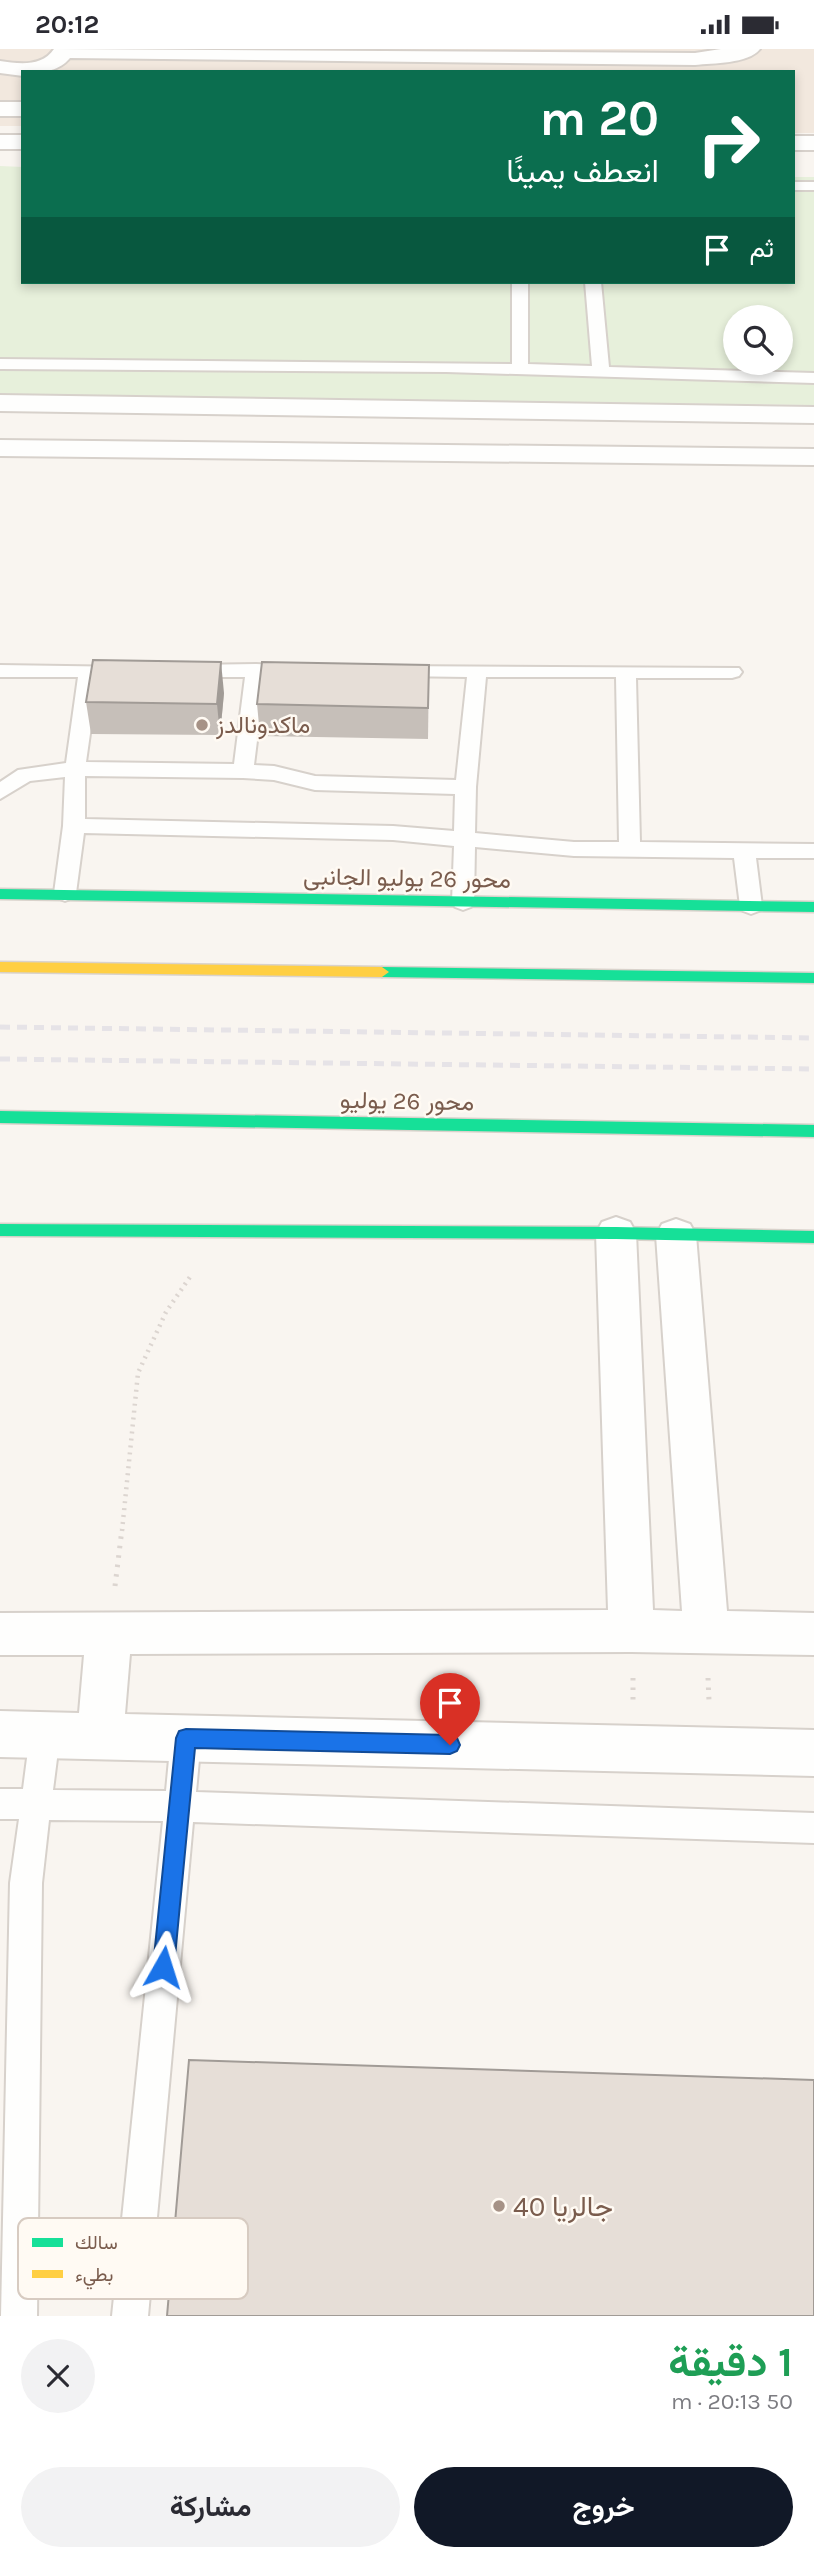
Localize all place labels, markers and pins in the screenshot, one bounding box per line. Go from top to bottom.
place label: ماكدونالدز [215,711,310,740]
marker: ماكدونالدز [194,717,210,733]
pin [420,1673,480,1745]
place label: جالريا 40 [513,2190,613,2224]
marker: جالريا 40 [491,2198,507,2214]

